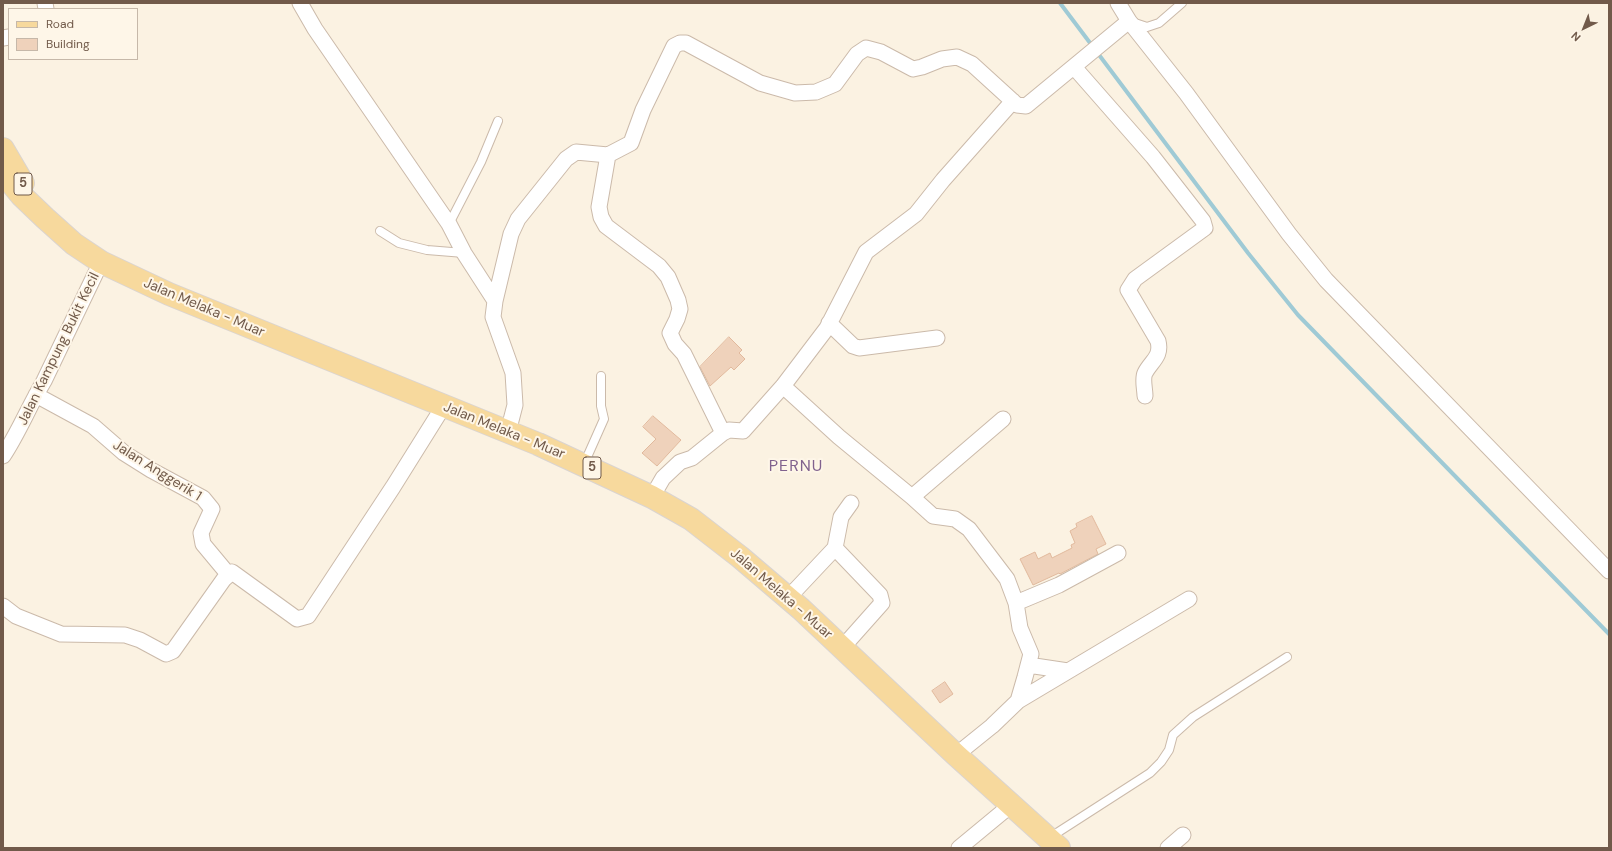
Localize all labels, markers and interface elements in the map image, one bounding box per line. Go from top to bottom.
legend [8,8,138,60]
north arrow [1564,8,1604,48]
text: Road [46,16,74,32]
text: N [1568,29,1584,45]
text: Building [46,36,90,52]
road number: 5 [14,173,32,195]
street label: Jalan Kampung Bukit Kecil [15,270,103,428]
street label: Jalan Melaka - Muar [141,275,267,341]
street label: Jalan Melaka - Muar [441,399,567,463]
street label: Jalan Anggerik 1 [110,437,204,505]
road number: 5 [583,457,601,479]
district label: PERNU [769,457,823,477]
street label: Jalan Melaka - Muar [727,545,835,643]

